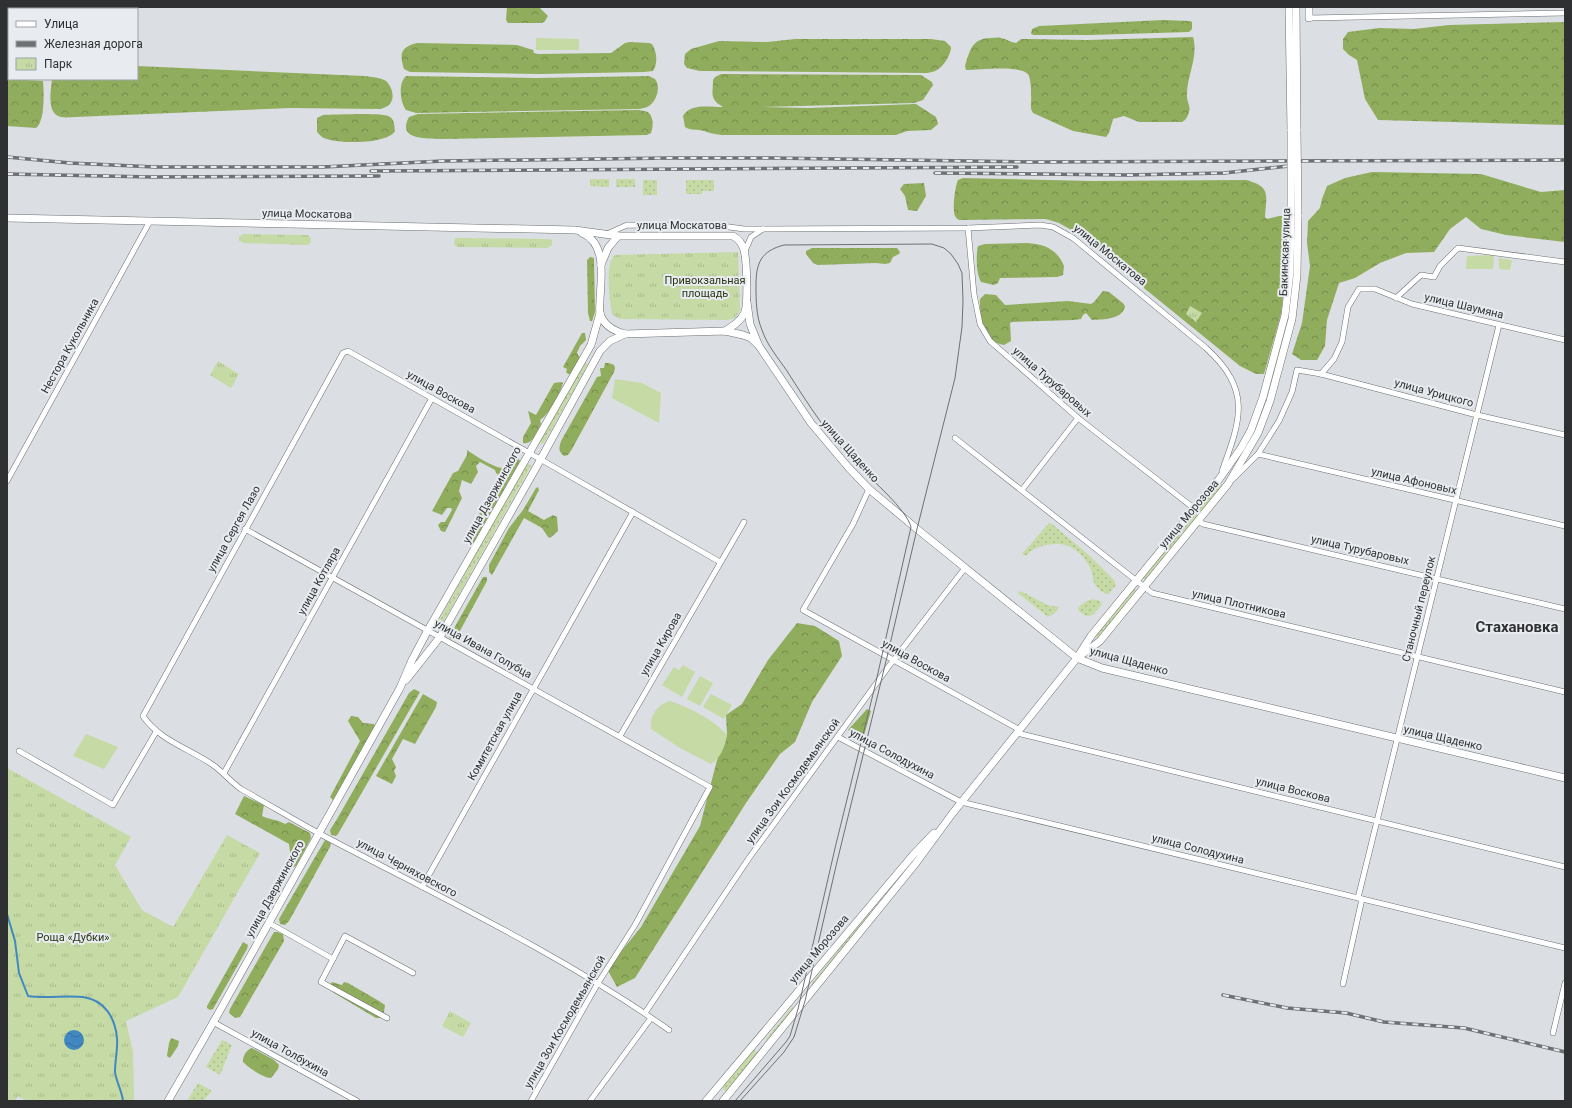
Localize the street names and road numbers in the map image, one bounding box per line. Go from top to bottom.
street label: улица Москатова [262,207,352,221]
street label: Бакинская улица [1277,208,1293,296]
street label: улица Москатова [637,219,727,232]
street label: улица Москатова [1071,222,1149,288]
street label: улица Шаумяна [1423,291,1505,321]
street label: Нестора Кукольника [38,296,102,396]
street label: улица Турубаровых [1010,344,1094,420]
street label: улица Воскова [405,368,477,416]
street label: улица Урицкого [1393,376,1475,410]
street label: улица Щаденко [818,417,882,485]
street label: улица Дзержинского [460,444,524,546]
street label: улица Афоновых [1370,465,1458,497]
street label: улица Морозова [1157,477,1221,551]
street label: улица Сергея Лазо [205,483,263,575]
street label: улица Турубаровых [1310,532,1411,568]
street label: улица Котляра [295,545,343,617]
street label: Станочный переулок [1400,555,1438,663]
street label: улица Плотникова [1191,587,1287,621]
street label: улица Кирова [638,610,684,678]
street label: улица Ивана Голубца [432,617,534,681]
street label: улица Воскова [880,637,952,685]
street label: улица Щаденко [1088,644,1170,678]
street label: Комитетская улица [465,689,525,783]
street label: улица Зои Космодемьянской [743,716,843,846]
street label: улица Щаденко [1402,723,1484,753]
street label: улица Солодухина [847,726,937,782]
street label: улица Воскова [1254,774,1332,806]
street label: улица Солодухина [1151,831,1245,867]
street label: улица Черняховского [355,836,459,900]
street label: улица Дзержинского [243,838,307,940]
street label: улица Морозова [787,912,851,986]
street label: улица Зои Космодемьянской [522,953,608,1091]
street label: улица Толбухина [249,1026,331,1080]

